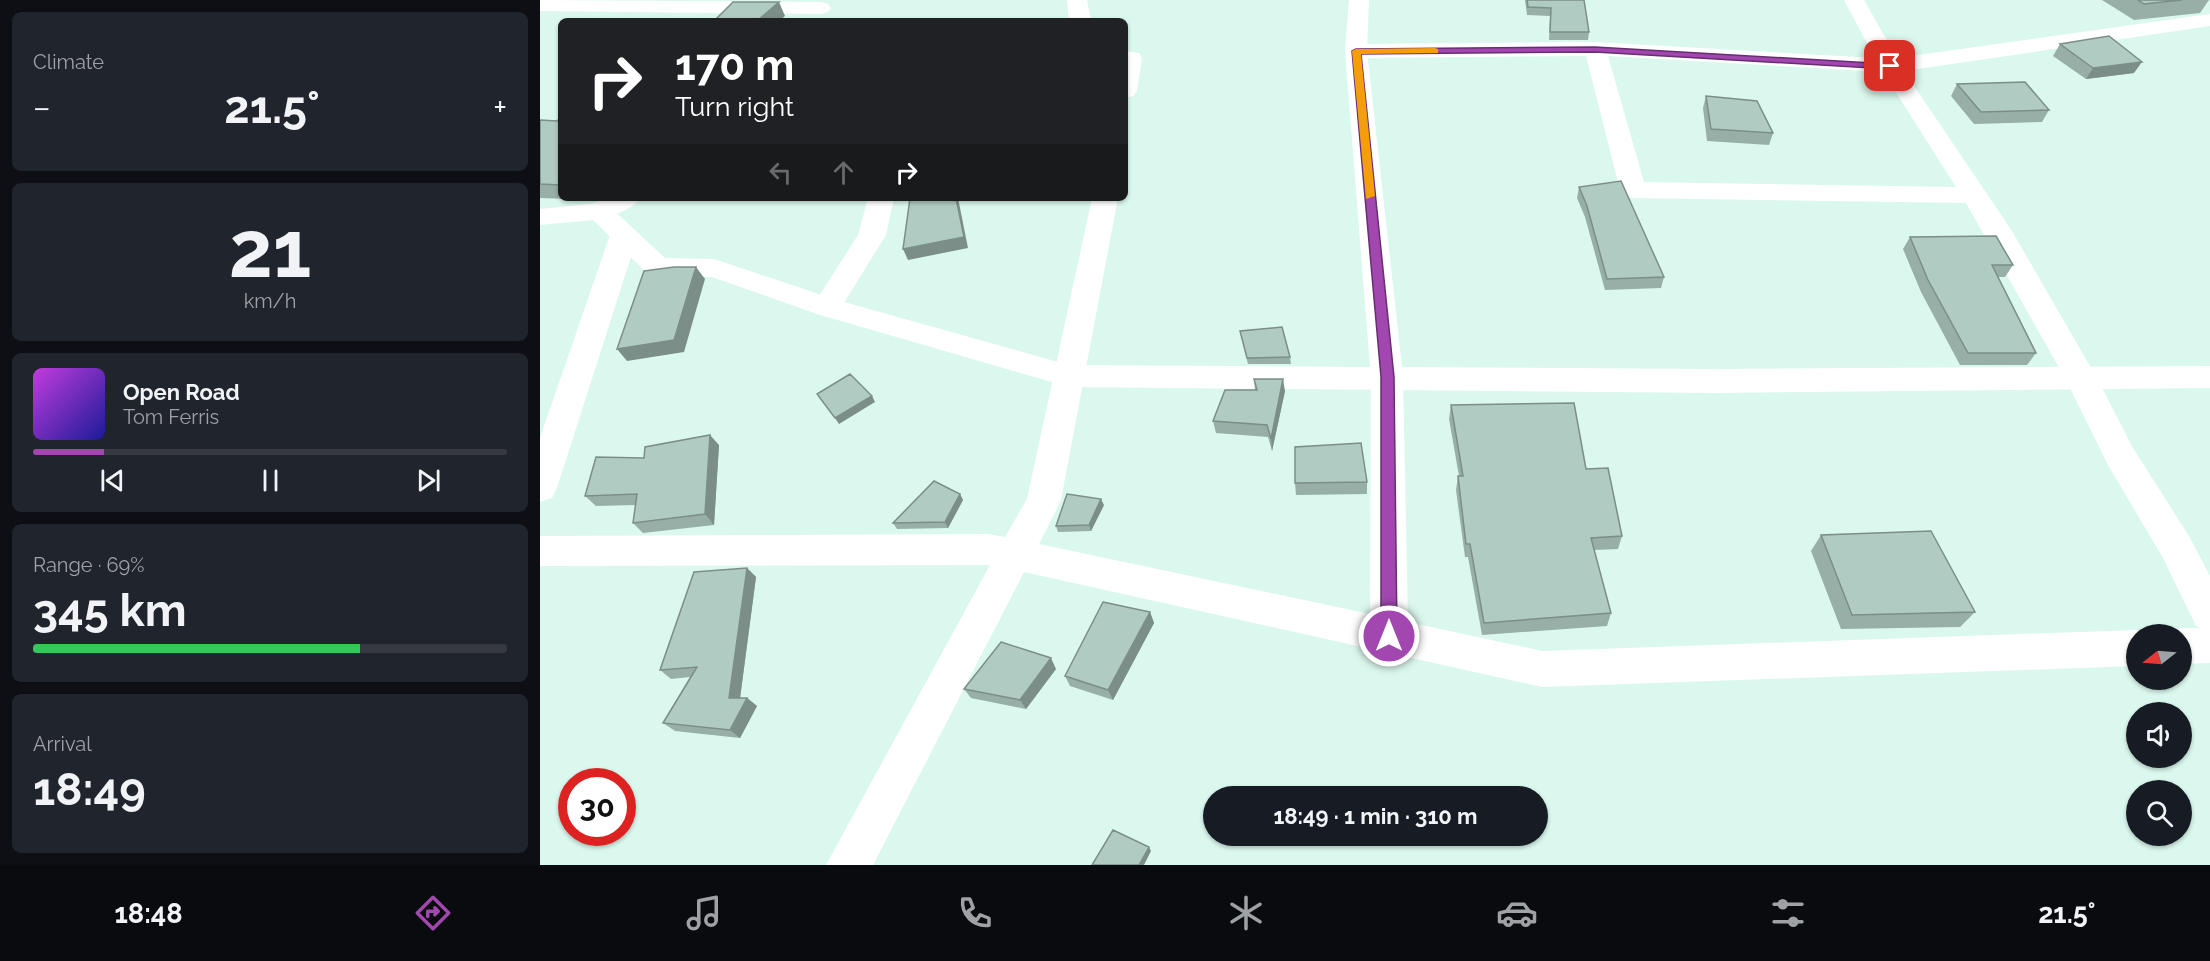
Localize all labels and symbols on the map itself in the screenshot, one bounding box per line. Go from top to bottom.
pin [1864,40,1915,91]
position arrow [1357,604,1421,668]
north arrow [2126,624,2192,690]
speed limit sign: 30 [558,768,636,846]

